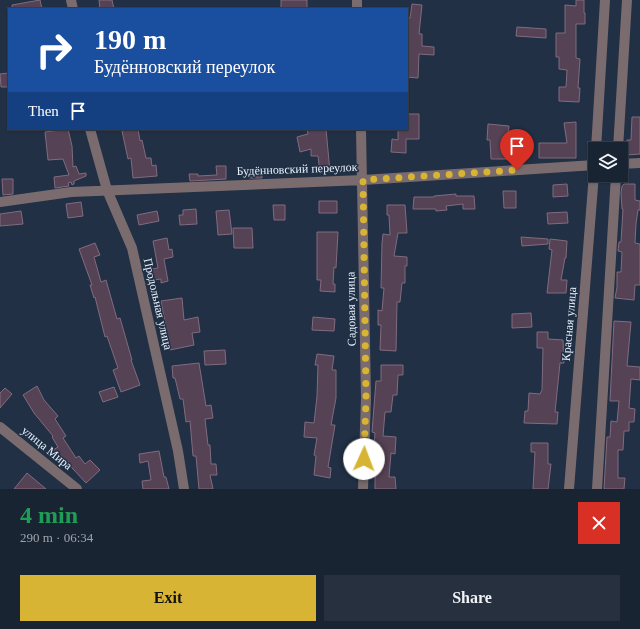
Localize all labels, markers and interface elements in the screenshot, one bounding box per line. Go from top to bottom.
icon: right [28,24,80,76]
text: 190 m [94,24,166,55]
text: Будённовский переулок [94,57,275,77]
icon: arrive [67,100,89,122]
text: Then [28,103,59,119]
pin [500,129,534,170]
icon: arrive [506,135,528,157]
map controls [588,142,628,182]
button: layers [588,142,628,182]
street label: Будённовский переулок [236,160,358,178]
street label: Продольная улица [141,257,176,352]
street label: Садовая улица [343,271,359,346]
street label: Красная улица [559,286,579,362]
street label: улица Мира [19,423,76,473]
position arrow [343,438,385,480]
text: 4 min [20,502,78,528]
button: close [578,502,620,544]
text: 290 m · 06:34 [20,530,93,545]
button: Exit [20,575,316,621]
button: Share [324,575,620,621]

